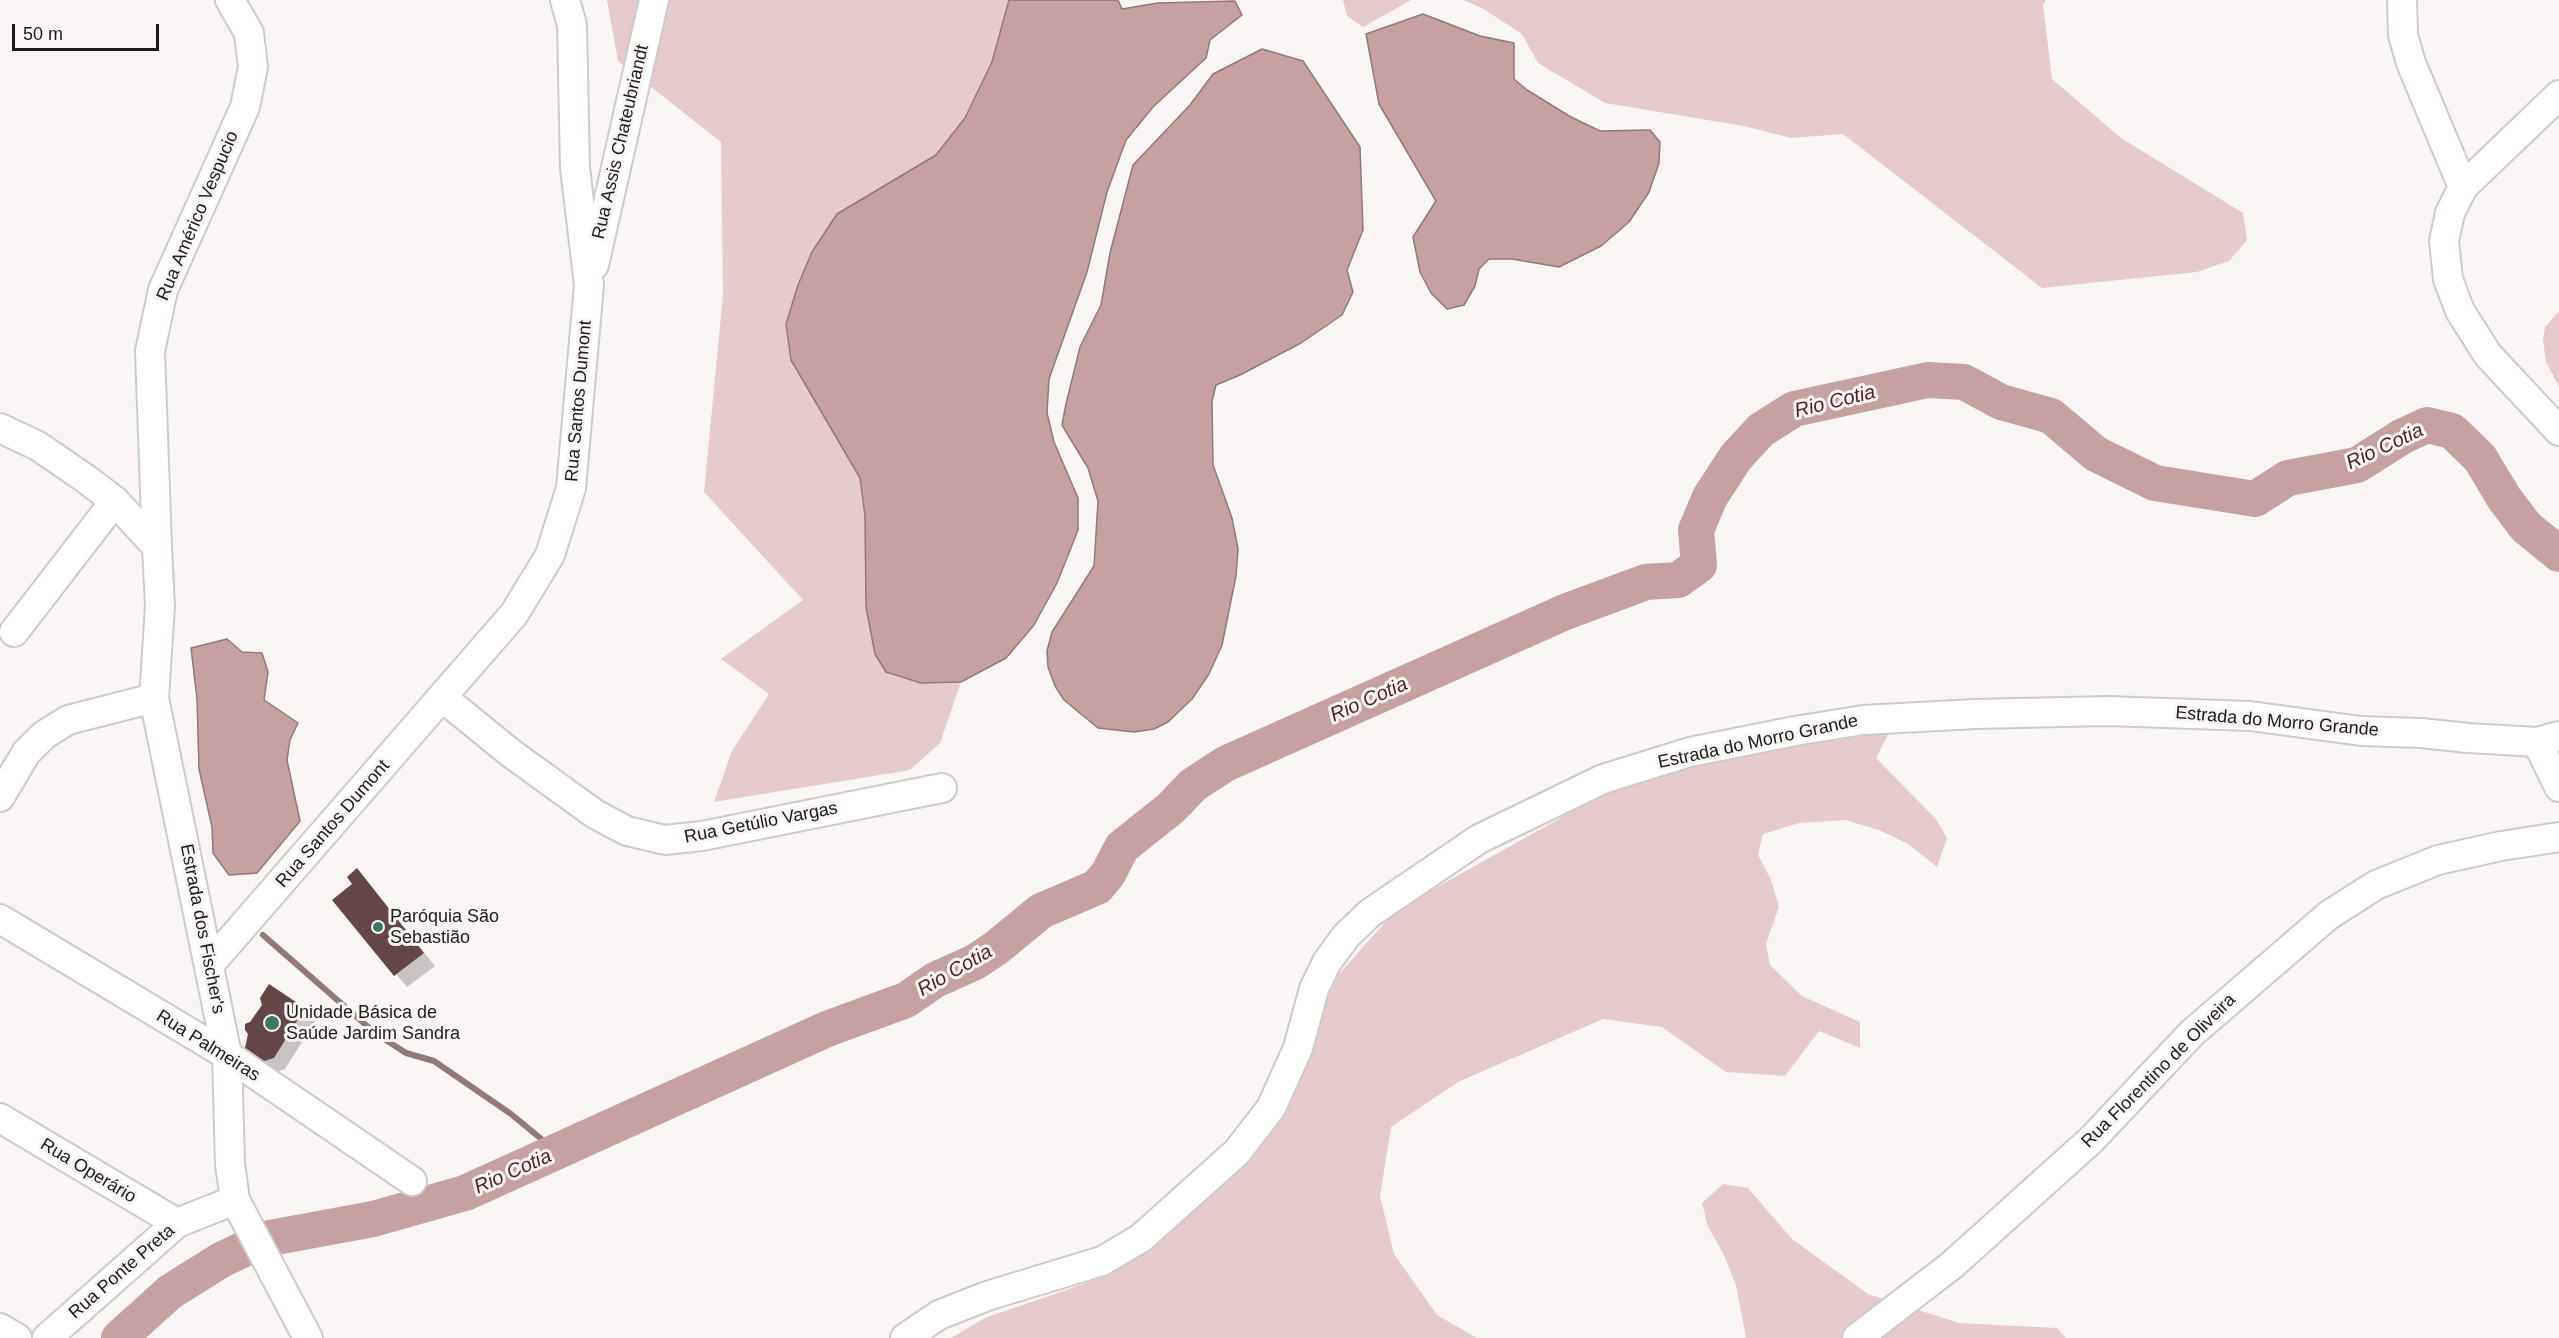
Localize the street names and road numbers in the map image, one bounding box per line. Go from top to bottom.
street label: Rua Assis Chateubriandt [588,43,654,241]
street label: Rua Américo Vespucio [152,128,244,304]
street label: Rua Santos Dumont [561,319,597,483]
street label: Estrada do Morro Grande [2174,702,2380,742]
street label: Estrada do Morro Grande [1656,710,1860,774]
street label: Rua Santos Dumont [272,756,394,892]
street label: Rua Getúlio Vargas [682,798,840,848]
street label: Estrada dos Fischer's [175,842,229,1016]
street label: Rua Florentino de Oliveira [2077,989,2241,1153]
street label: Rua Palmeiras [152,1006,264,1086]
street label: Rua Operário [36,1134,140,1208]
street label: Rua Ponte Preta [65,1220,179,1324]

